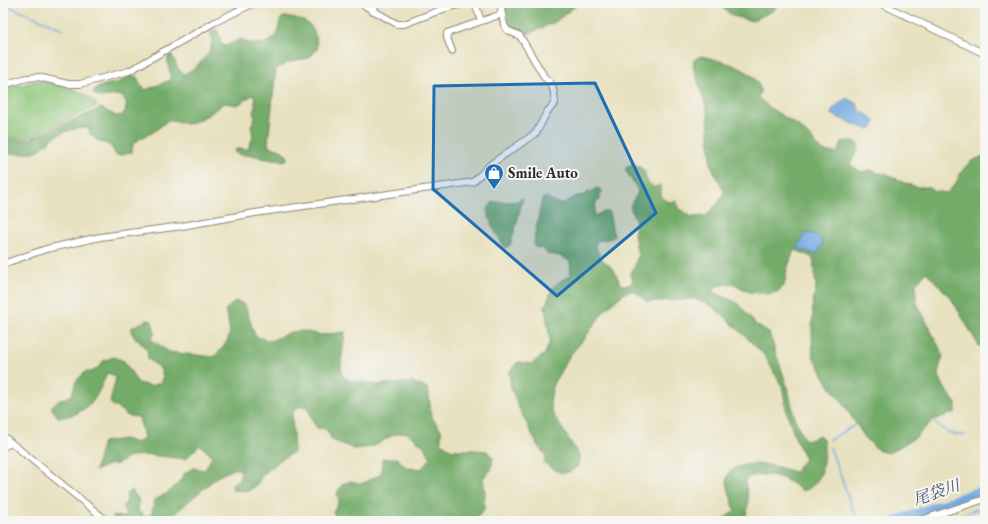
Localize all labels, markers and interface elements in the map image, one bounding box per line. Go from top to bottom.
shop icon: Smile Auto [483,162,505,190]
place label: Smile Auto [508,163,578,182]
water label: 尾袋川 [910,474,964,510]

